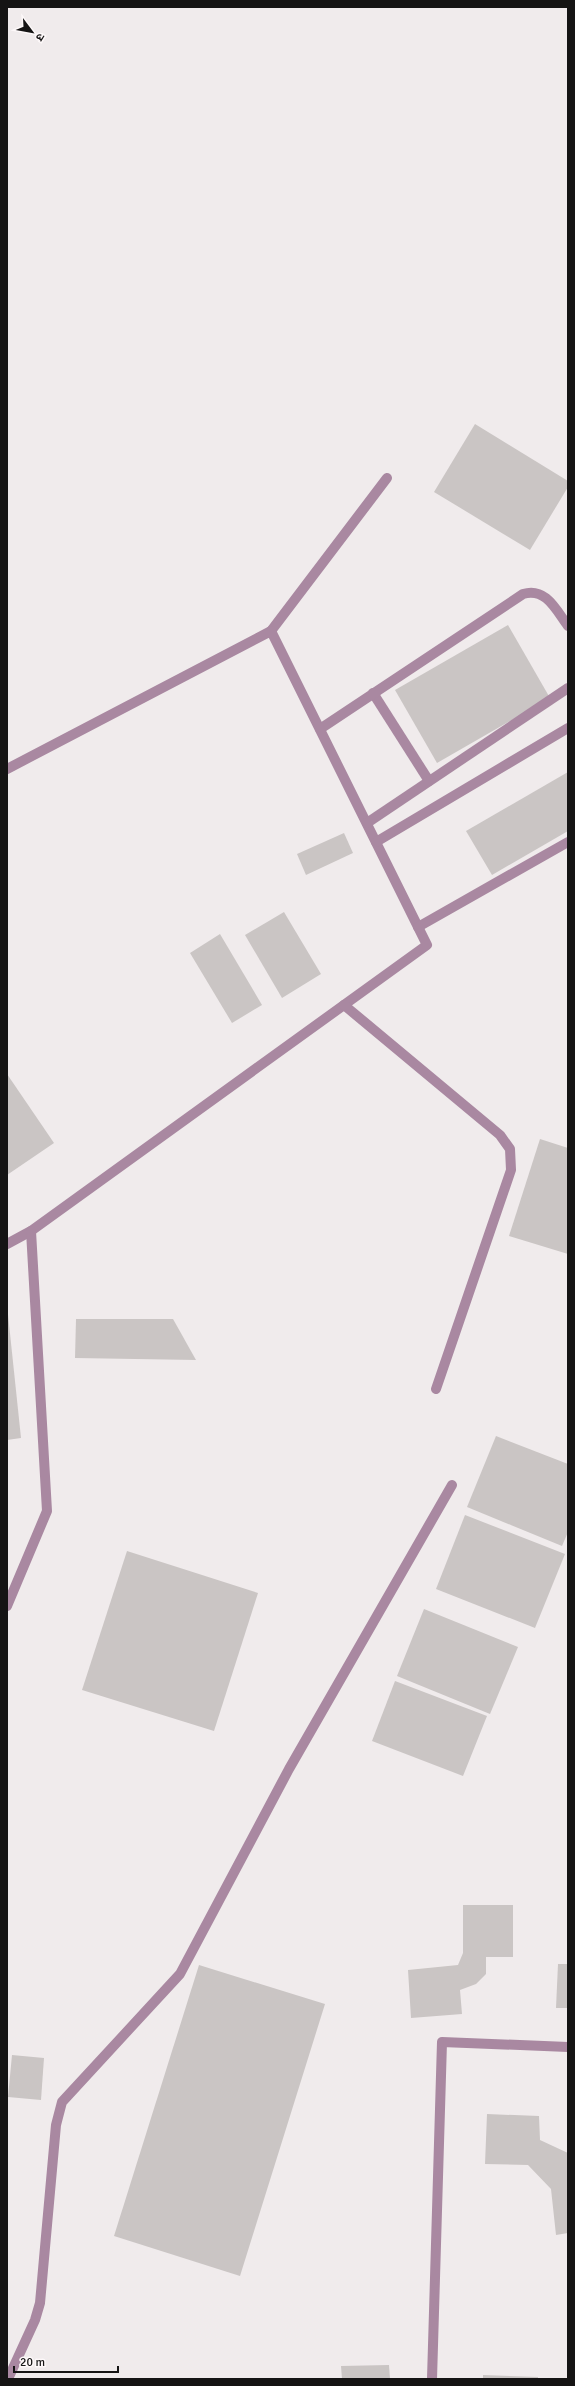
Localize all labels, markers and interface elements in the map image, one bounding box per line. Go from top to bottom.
north arrow [12,12,52,52]
text: उ [33,31,47,44]
scale bar [14,2348,118,2374]
text: 20 m [20,2355,45,2370]

